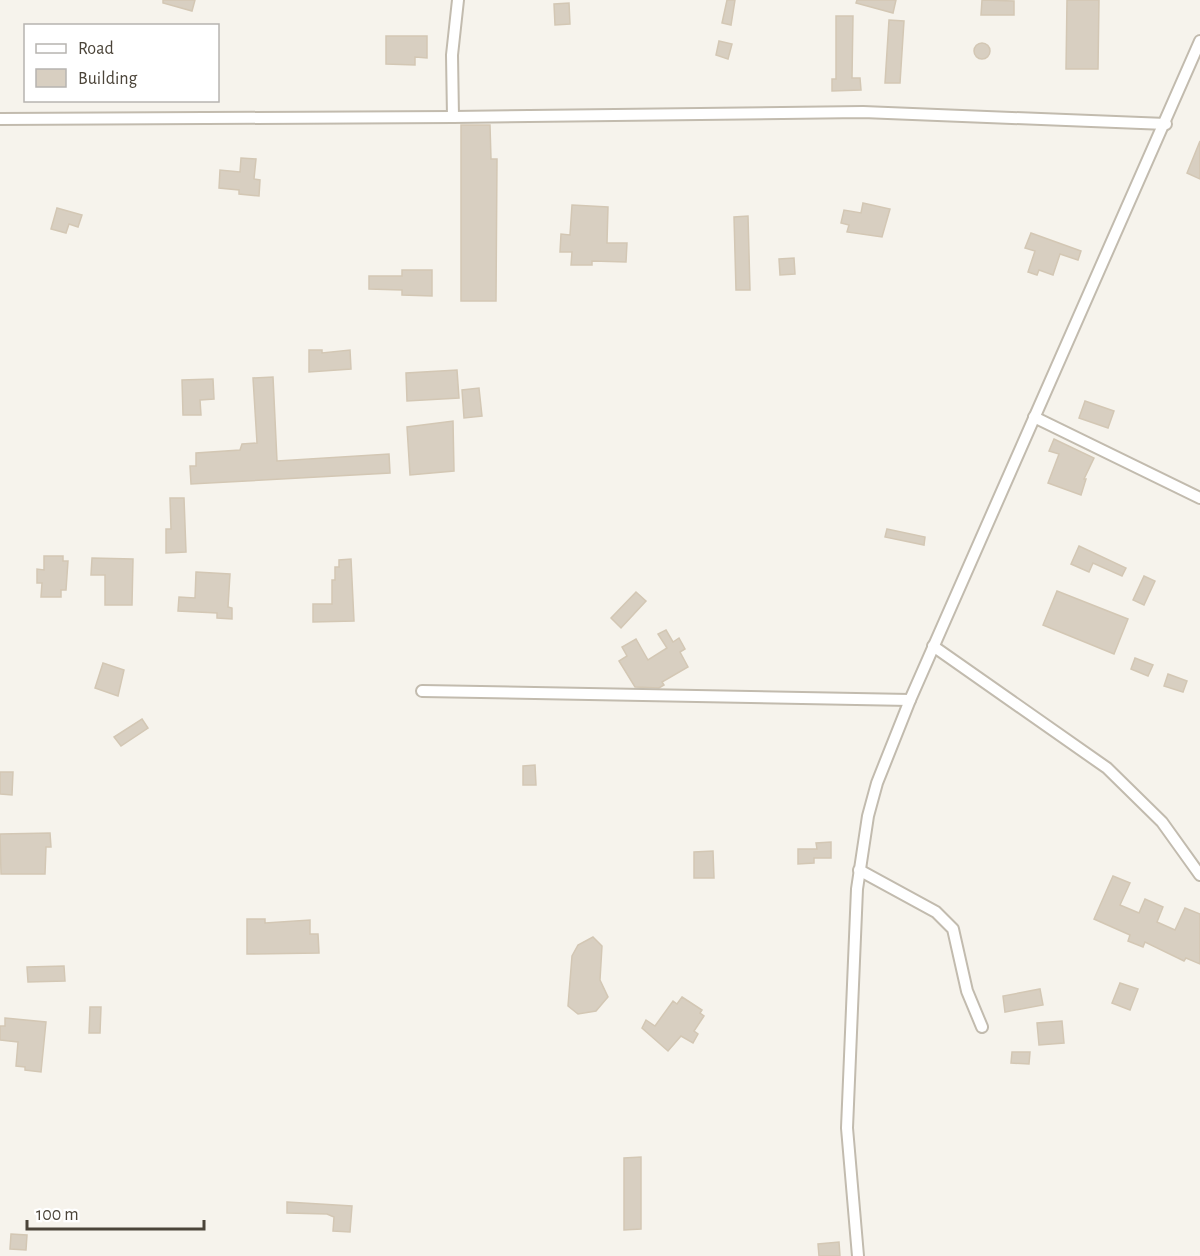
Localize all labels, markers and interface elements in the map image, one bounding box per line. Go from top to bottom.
legend [24,24,219,102]
text: Road [78,40,114,58]
text: Building [78,70,138,88]
scale bar [27,1193,204,1231]
text: 100 m [36,1206,79,1224]

